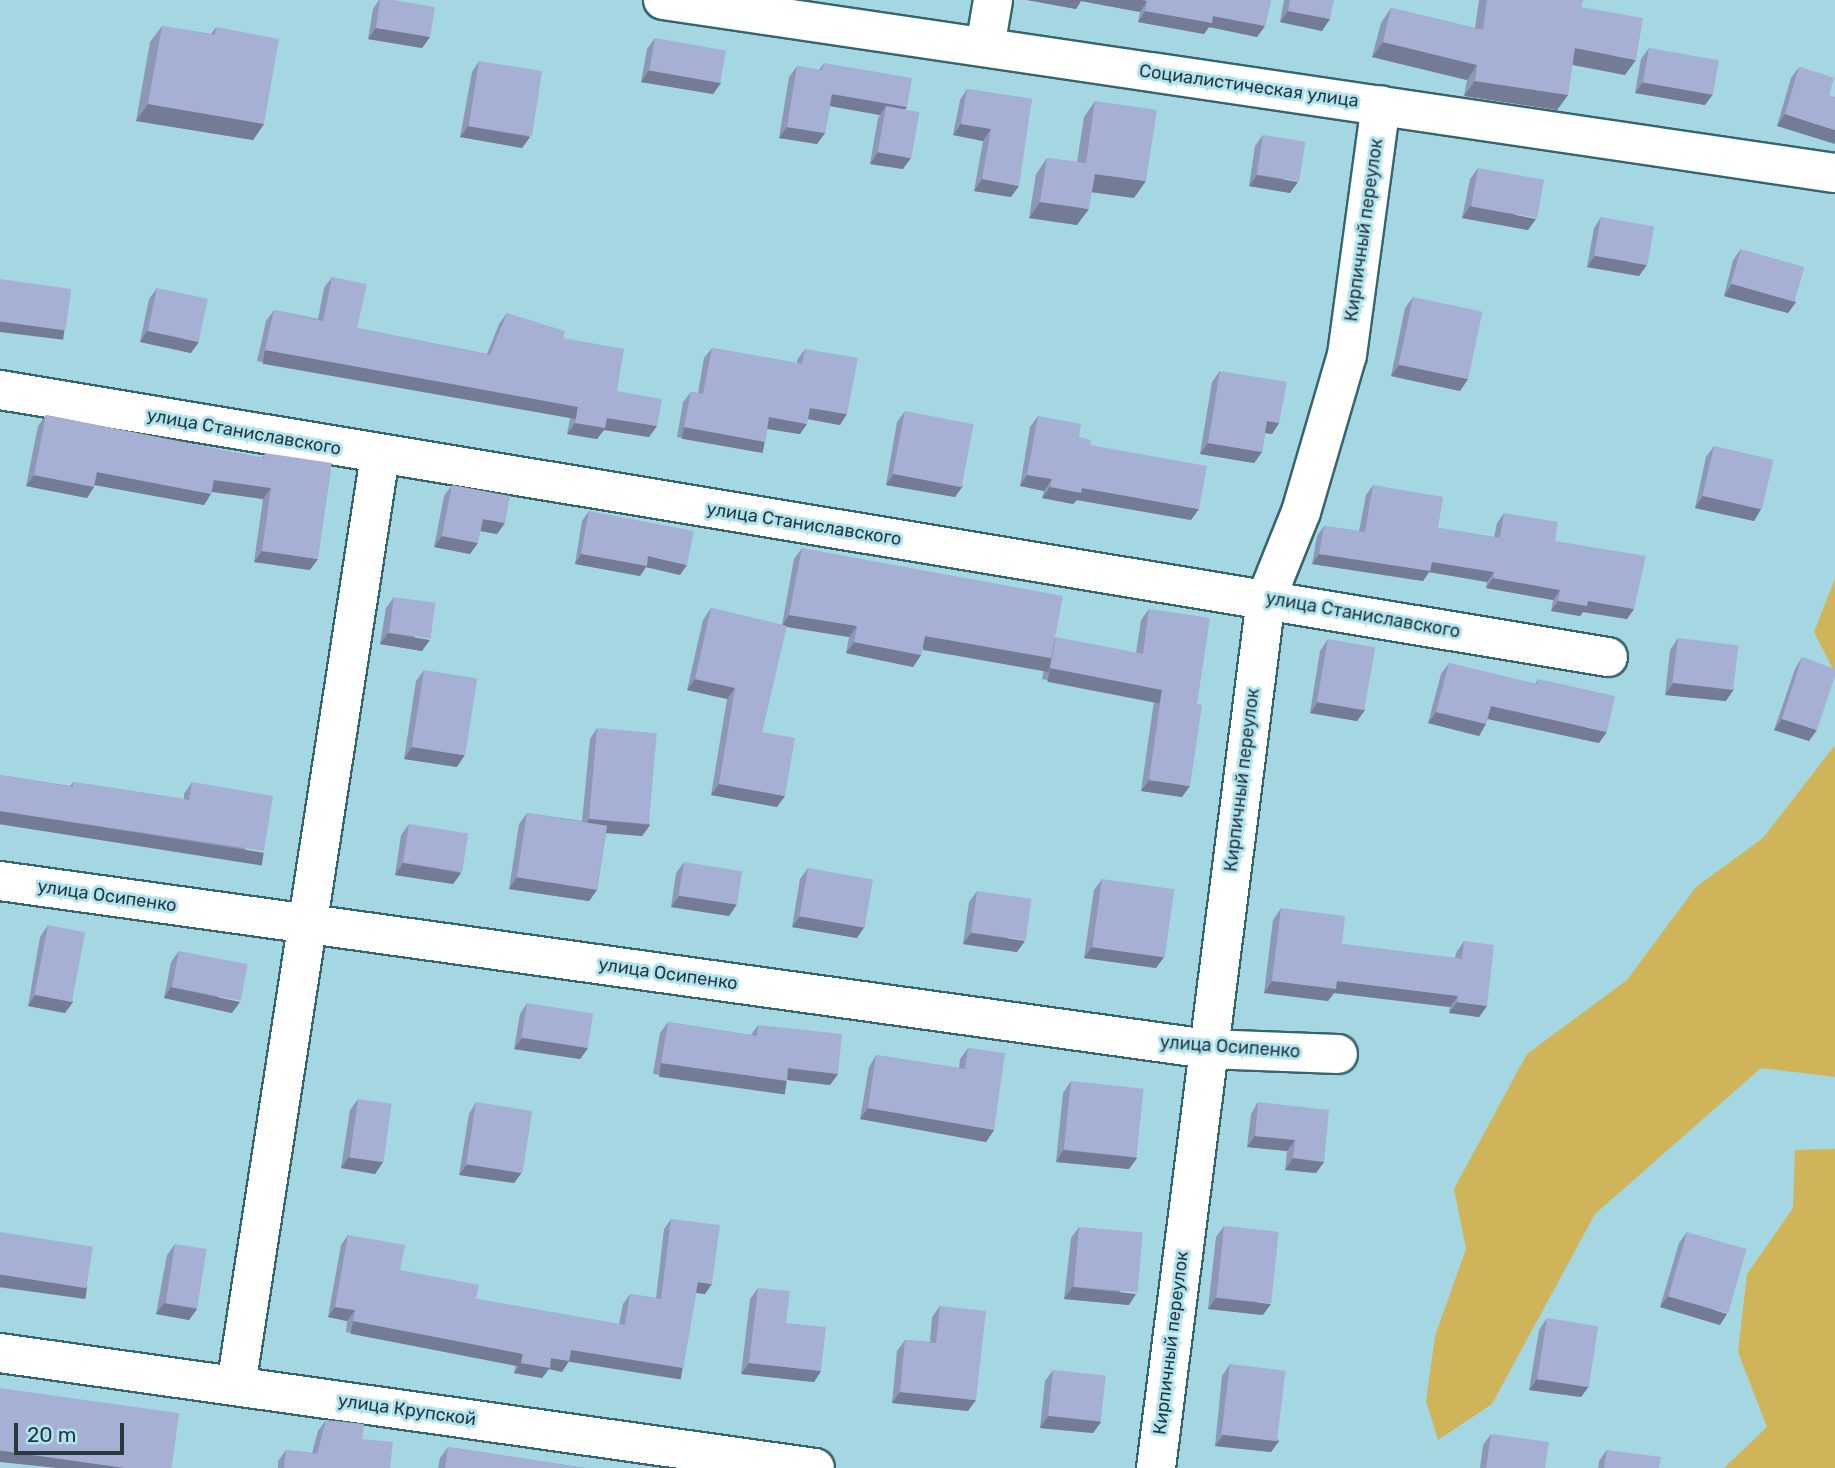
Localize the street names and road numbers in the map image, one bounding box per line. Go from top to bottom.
street label: Социалистическая улица [1138,60,1360,112]
street label: Кирпичный переулок [1340,137,1388,323]
street label: улица Станиславского [145,404,343,460]
street label: улица Станиславского [705,498,903,550]
street label: улица Станиславского [1264,587,1462,643]
street label: Кирпичный переулок [1220,687,1264,873]
street label: улица Осипенко [36,876,178,916]
street label: улица Осипенко [597,954,739,994]
street label: улица Осипенко [1159,1031,1301,1063]
street label: Кирпичный переулок [1149,1250,1193,1436]
street label: улица Крупской [337,1390,477,1430]

